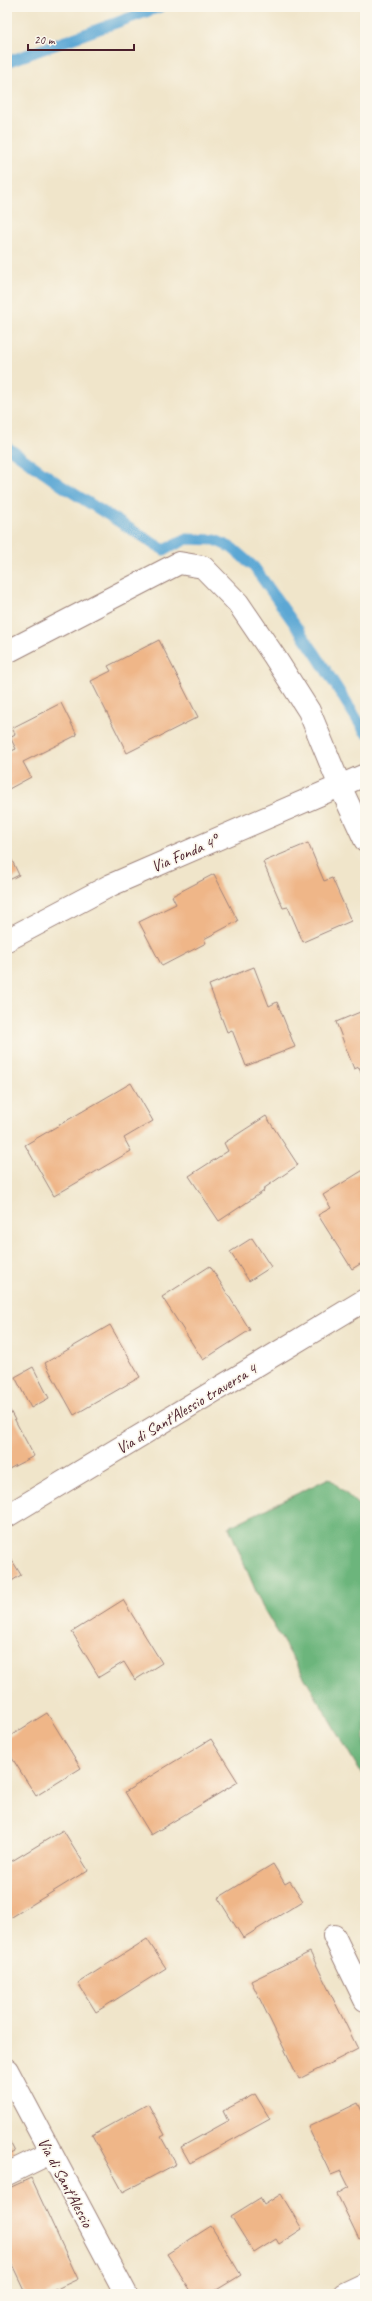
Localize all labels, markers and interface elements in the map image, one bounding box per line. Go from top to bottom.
scale bar [28,26,134,52]
text: 20 m [34,32,56,48]
street label: Via Fonda 4° [148,830,224,877]
street label: Via di Sant'Alessio traversa 4 [113,1358,262,1459]
street label: Via di Sant'Alessio [33,2134,98,2232]

